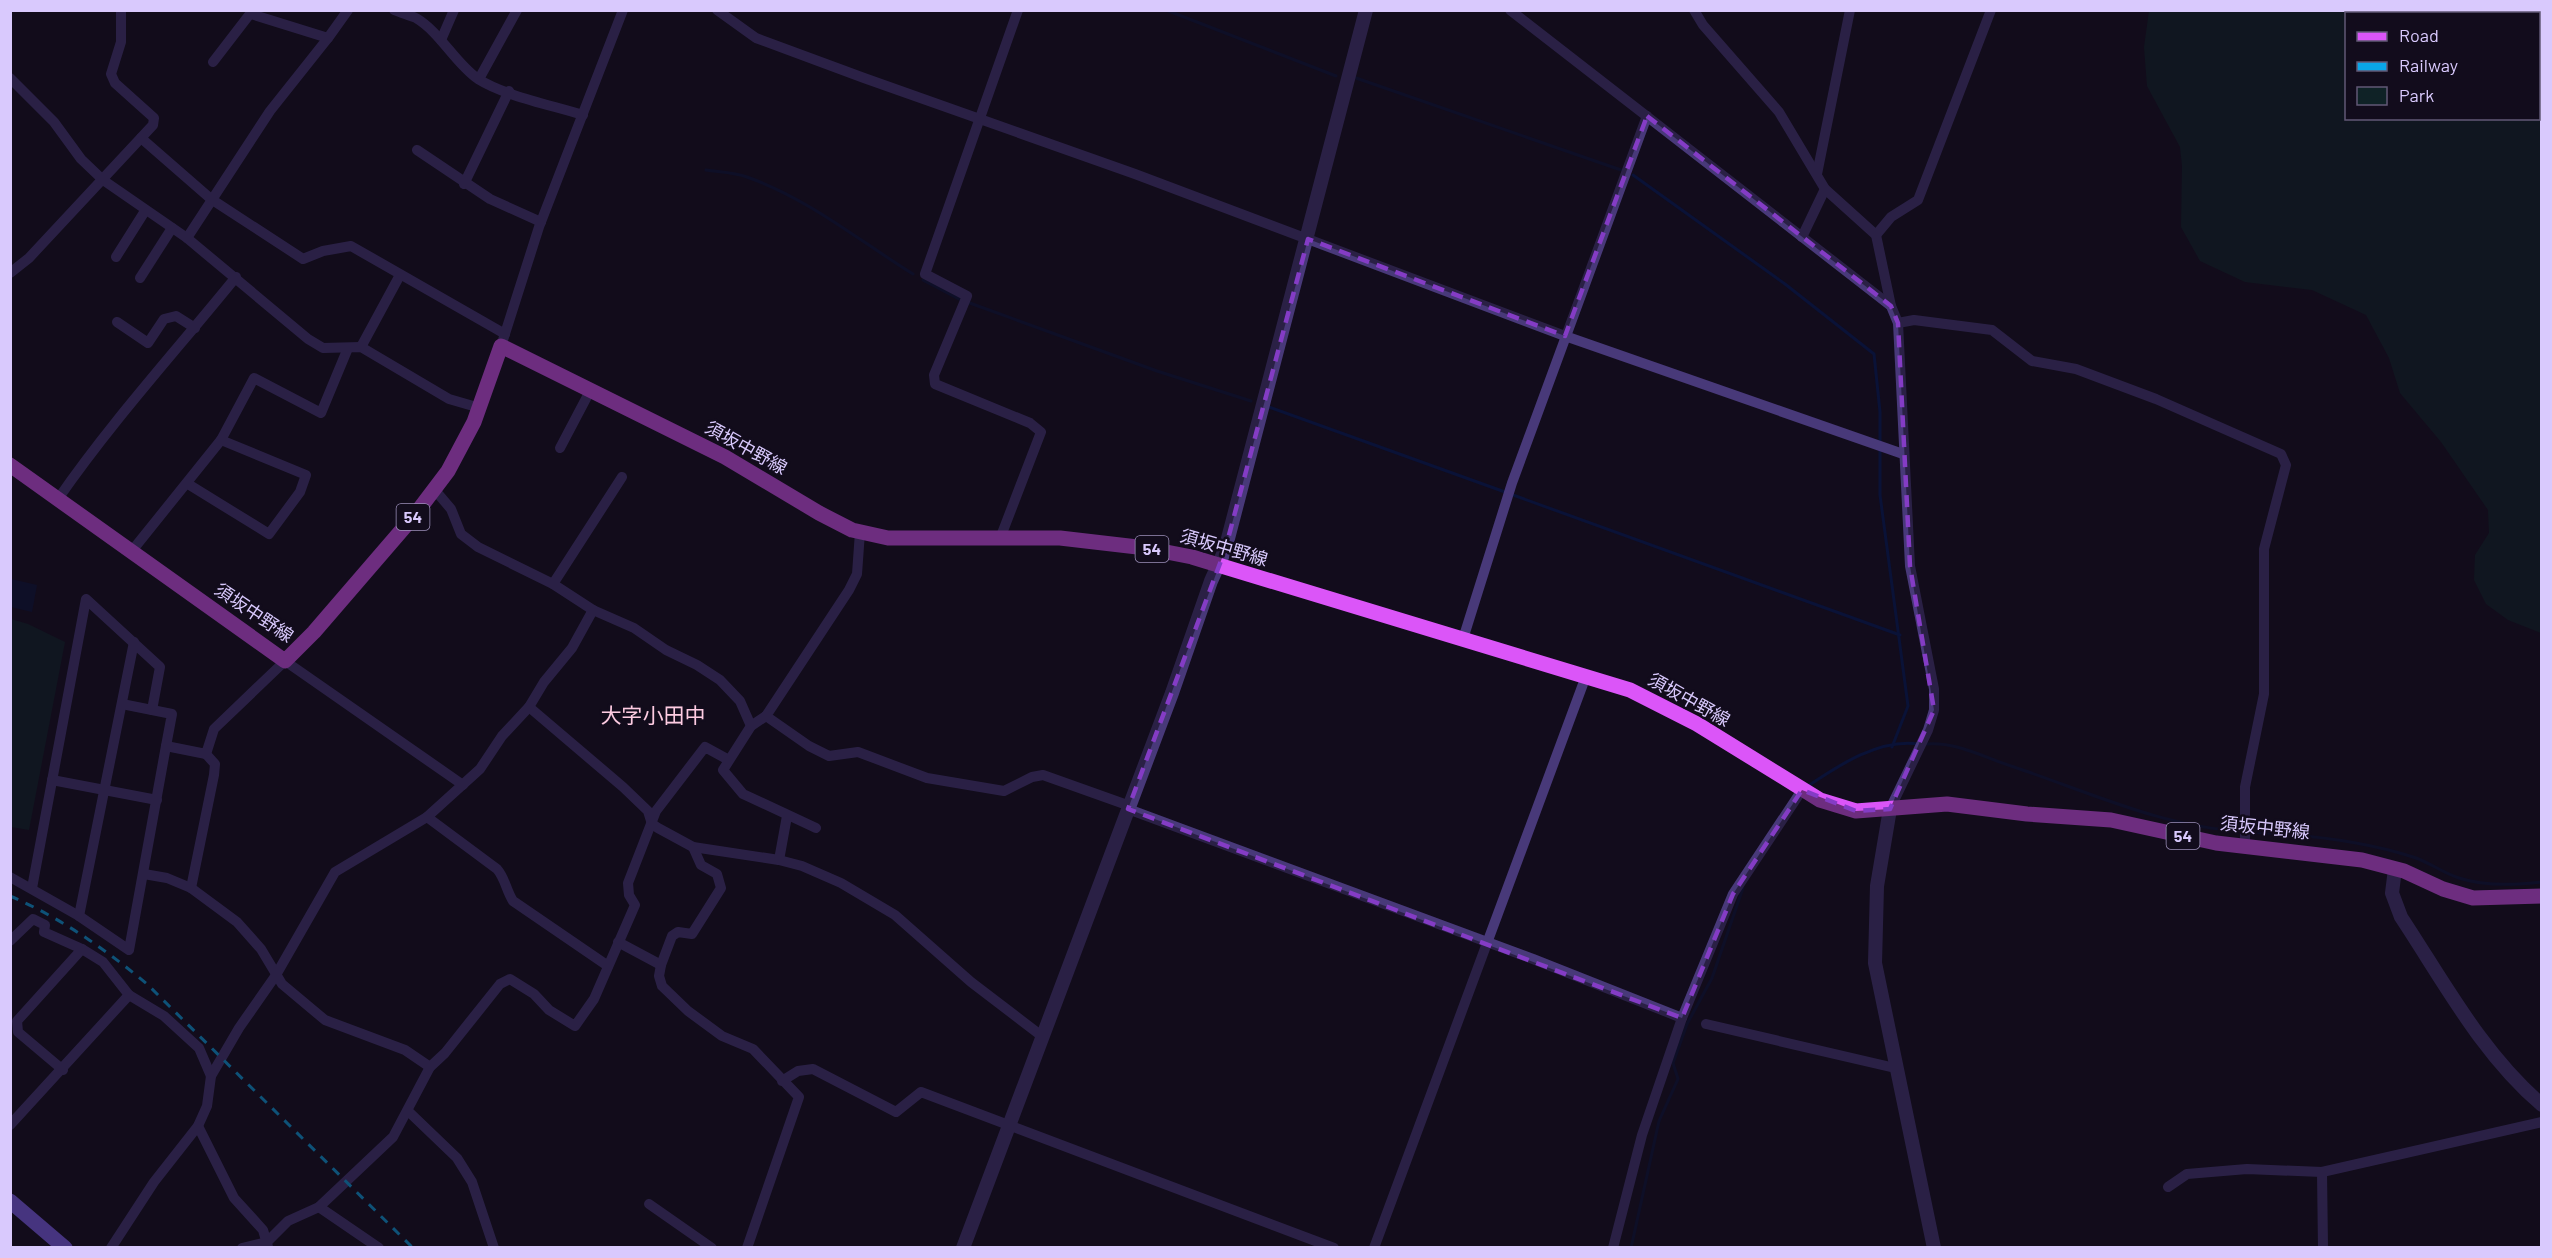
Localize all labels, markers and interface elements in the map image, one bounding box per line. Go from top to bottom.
legend [2345,12,2540,120]
text: Road [2399,24,2439,46]
text: Railway [2399,54,2458,76]
text: Park [2399,84,2434,106]
street label: 須坂中野線 [702,416,791,479]
road number: 54 [396,504,430,530]
street label: 須坂中野線 [1178,524,1271,570]
road number: 54 [1136,536,1168,562]
street label: 須坂中野線 [211,578,298,646]
street label: 須坂中野線 [1645,668,1734,731]
district label: 大字小田中 [601,702,706,727]
street label: 須坂中野線 [2219,811,2311,843]
road number: 54 [2166,823,2200,849]

